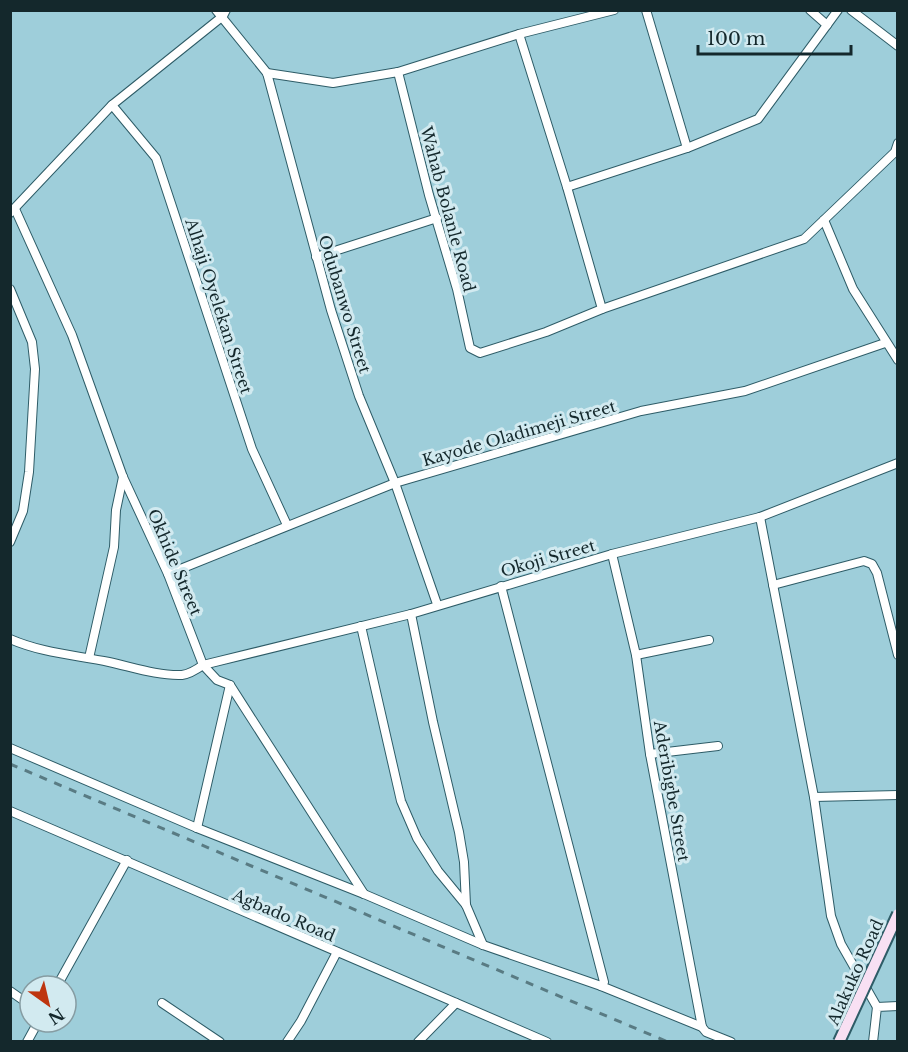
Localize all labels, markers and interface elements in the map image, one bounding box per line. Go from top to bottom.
scale bar [698,18,851,56]
text: 100 m [707,28,765,50]
street label: Wahab Bolanle Road [416,123,480,294]
street label: Alhaji Oyelekan Street [181,215,257,396]
street label: Odubanwo Street [314,233,376,375]
street label: Kayode Oladimeji Street [420,396,618,470]
street label: Okhide Street [144,506,206,618]
street label: Okoji Street [498,535,598,581]
street label: Aderibigbe Street [650,718,694,863]
street label: Agbado Road [229,884,339,946]
street label: Alakuko Road [822,916,887,1029]
north arrow [18,974,78,1034]
text: N [45,1004,68,1029]

